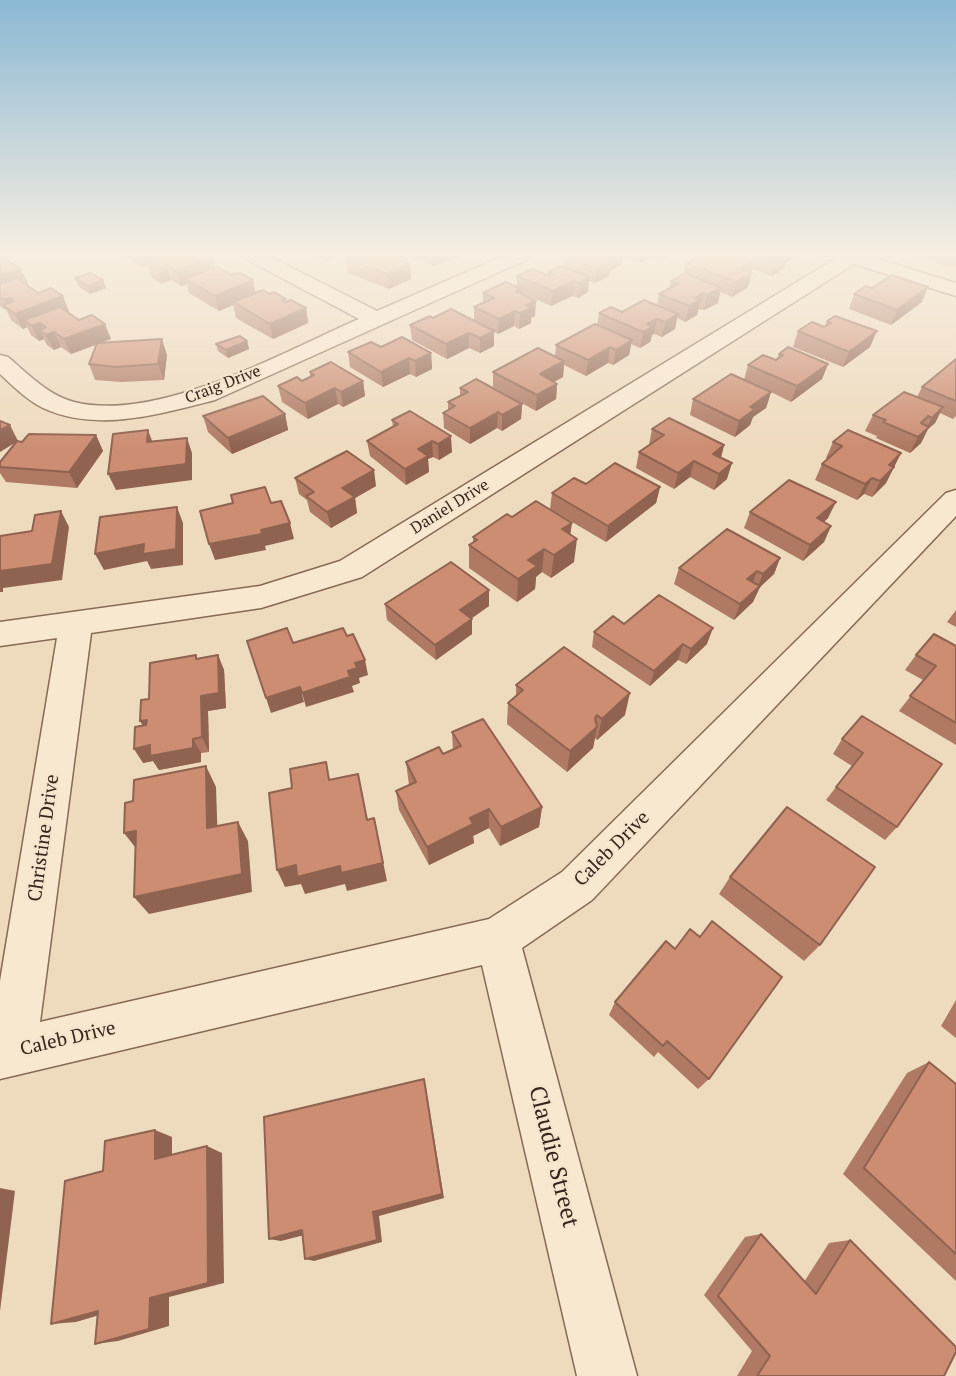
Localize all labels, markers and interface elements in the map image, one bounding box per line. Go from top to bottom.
street label: Craig Drive [182,362,264,408]
street label: Daniel Drive [407,475,493,539]
street label: Christine Drive [24,773,64,903]
street label: Caleb Drive [570,807,654,891]
street label: Caleb Drive [18,1017,118,1061]
street label: Claudie Street [522,1083,584,1231]

